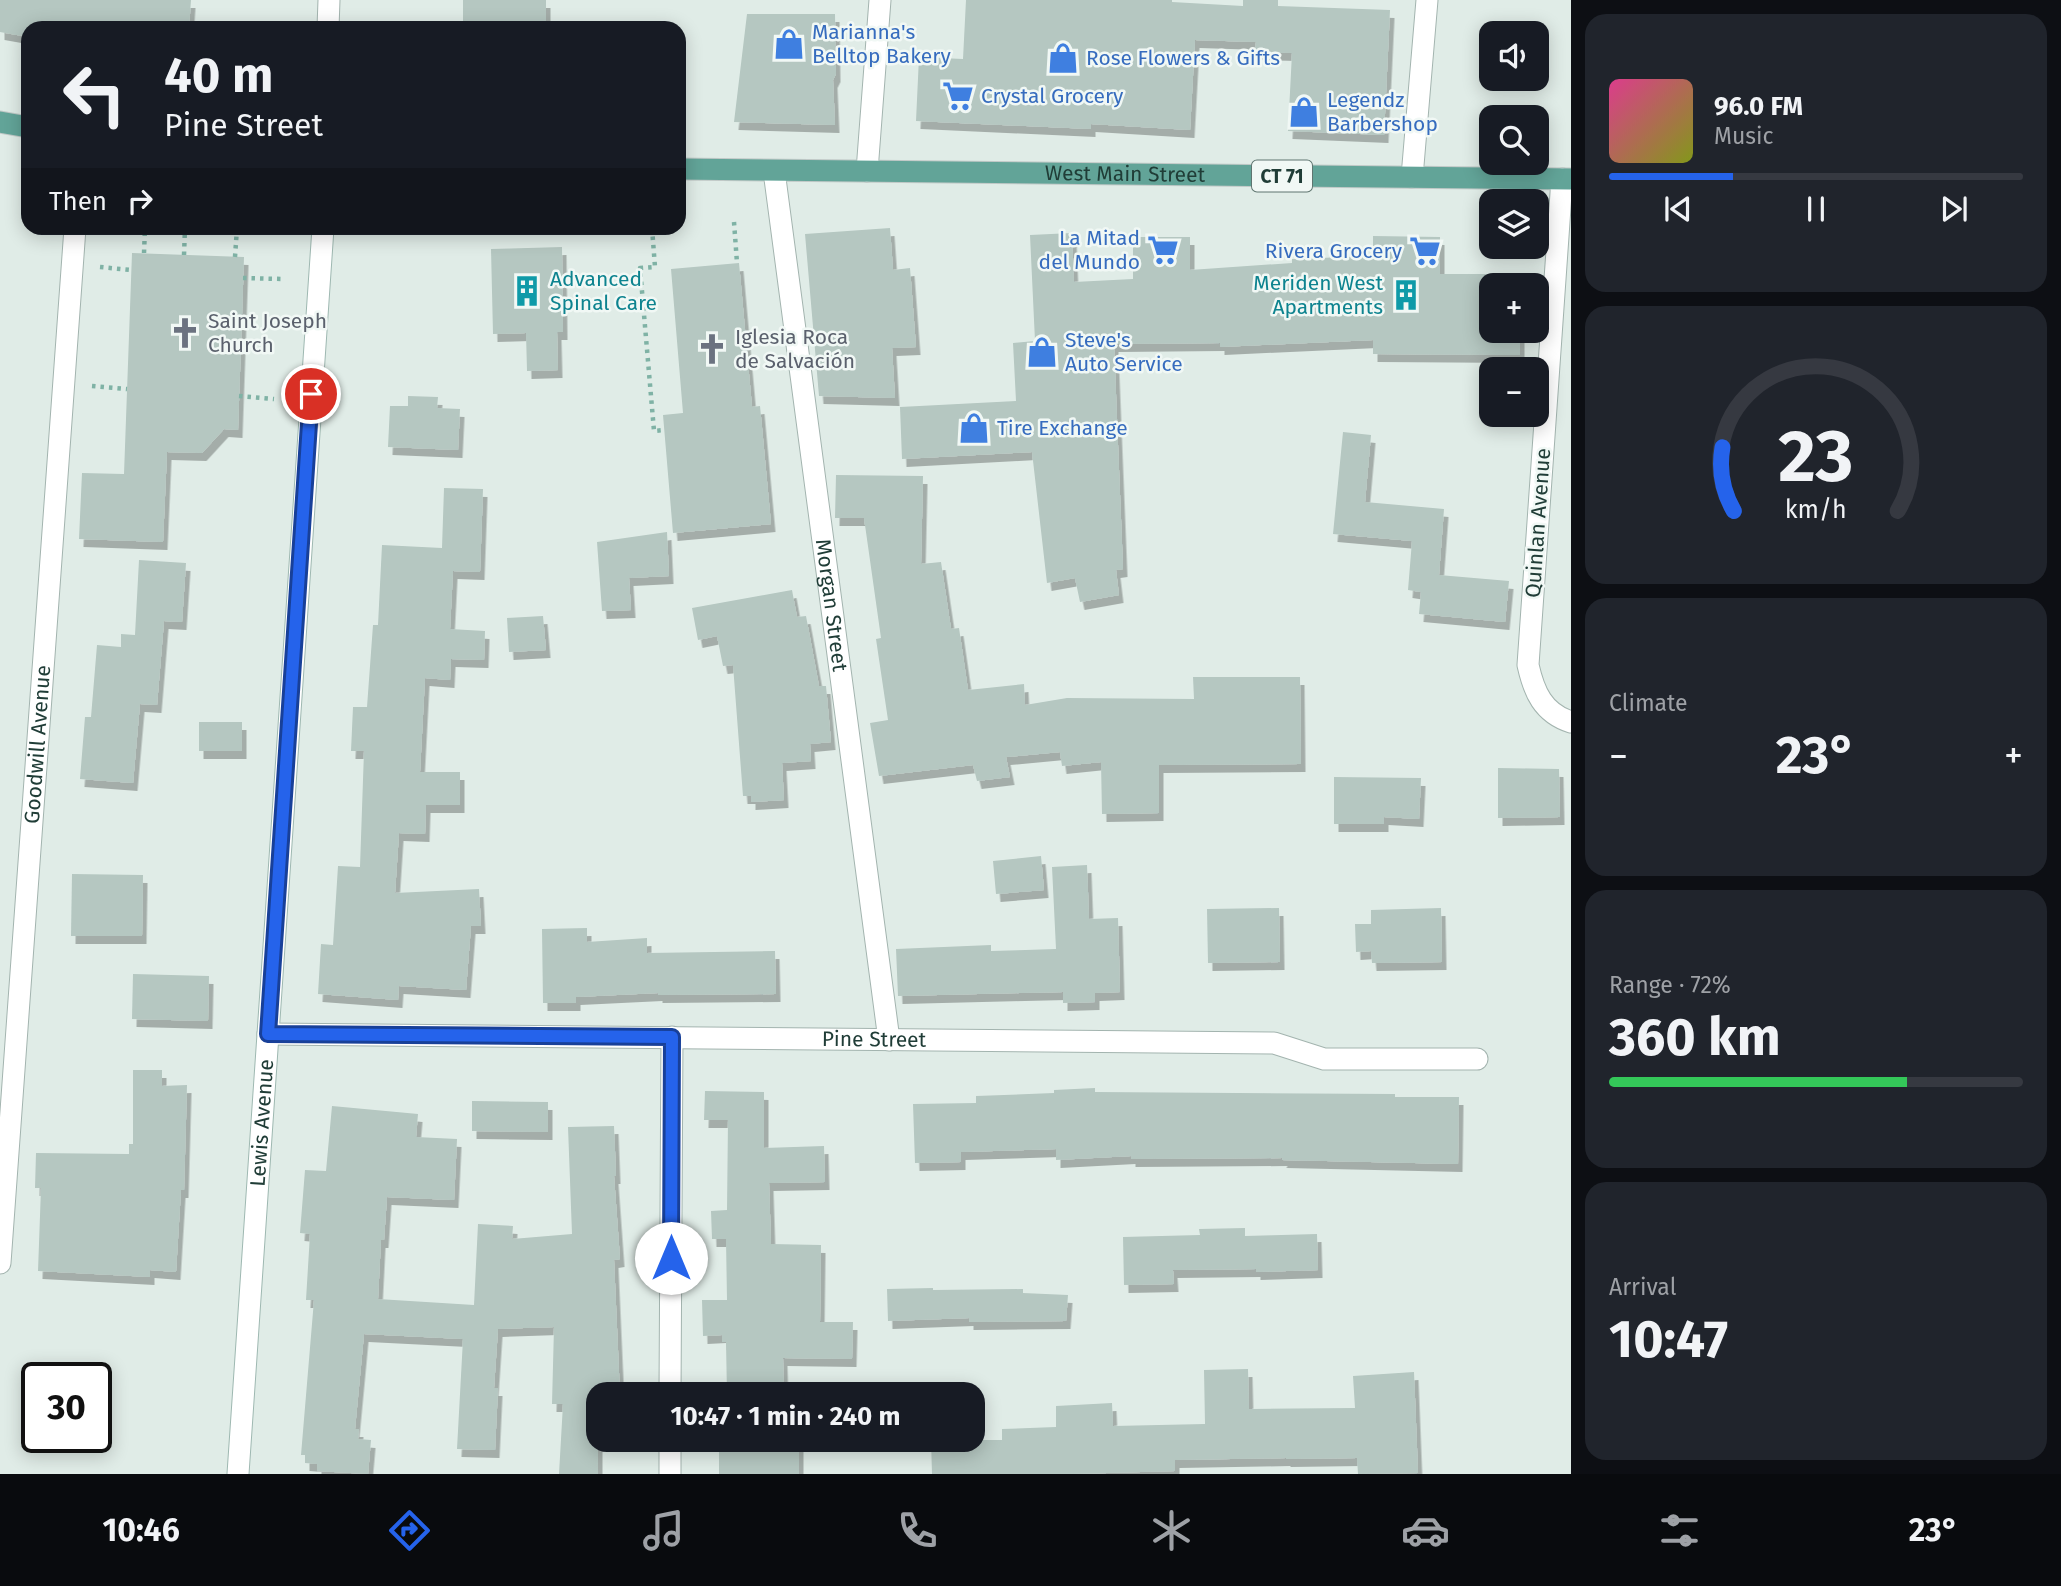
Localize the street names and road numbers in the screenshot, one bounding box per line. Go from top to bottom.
street label: West Main Street [1045,160,1206,188]
road number: CT 71 [1252,160,1312,192]
street label: Quinlan Avenue [1520,447,1556,599]
street label: Morgan Street [810,537,853,673]
street label: Goodwill Avenue [19,664,56,825]
street label: Pine Street [822,1026,927,1053]
street label: Lewis Avenue [245,1058,279,1187]

